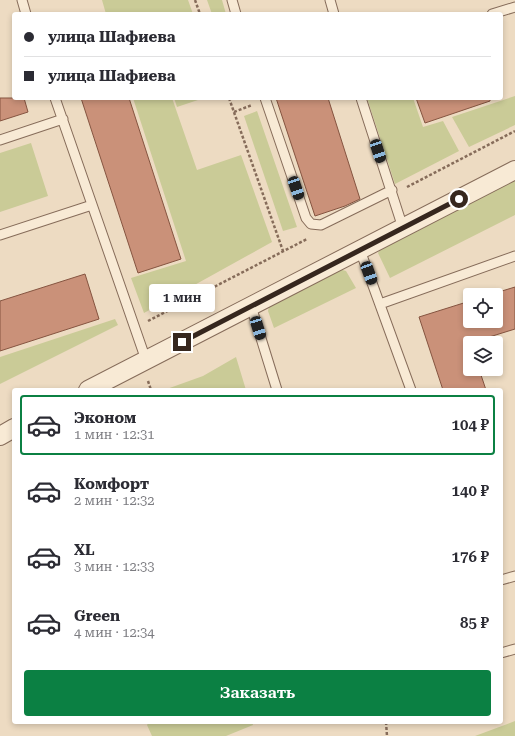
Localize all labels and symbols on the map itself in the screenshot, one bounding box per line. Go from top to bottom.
car [369,138,387,164]
car [286,175,306,201]
route start [450,190,468,208]
car [359,260,379,286]
callout: 1 мин [149,284,215,312]
car [249,315,267,341]
route end [173,333,191,351]

